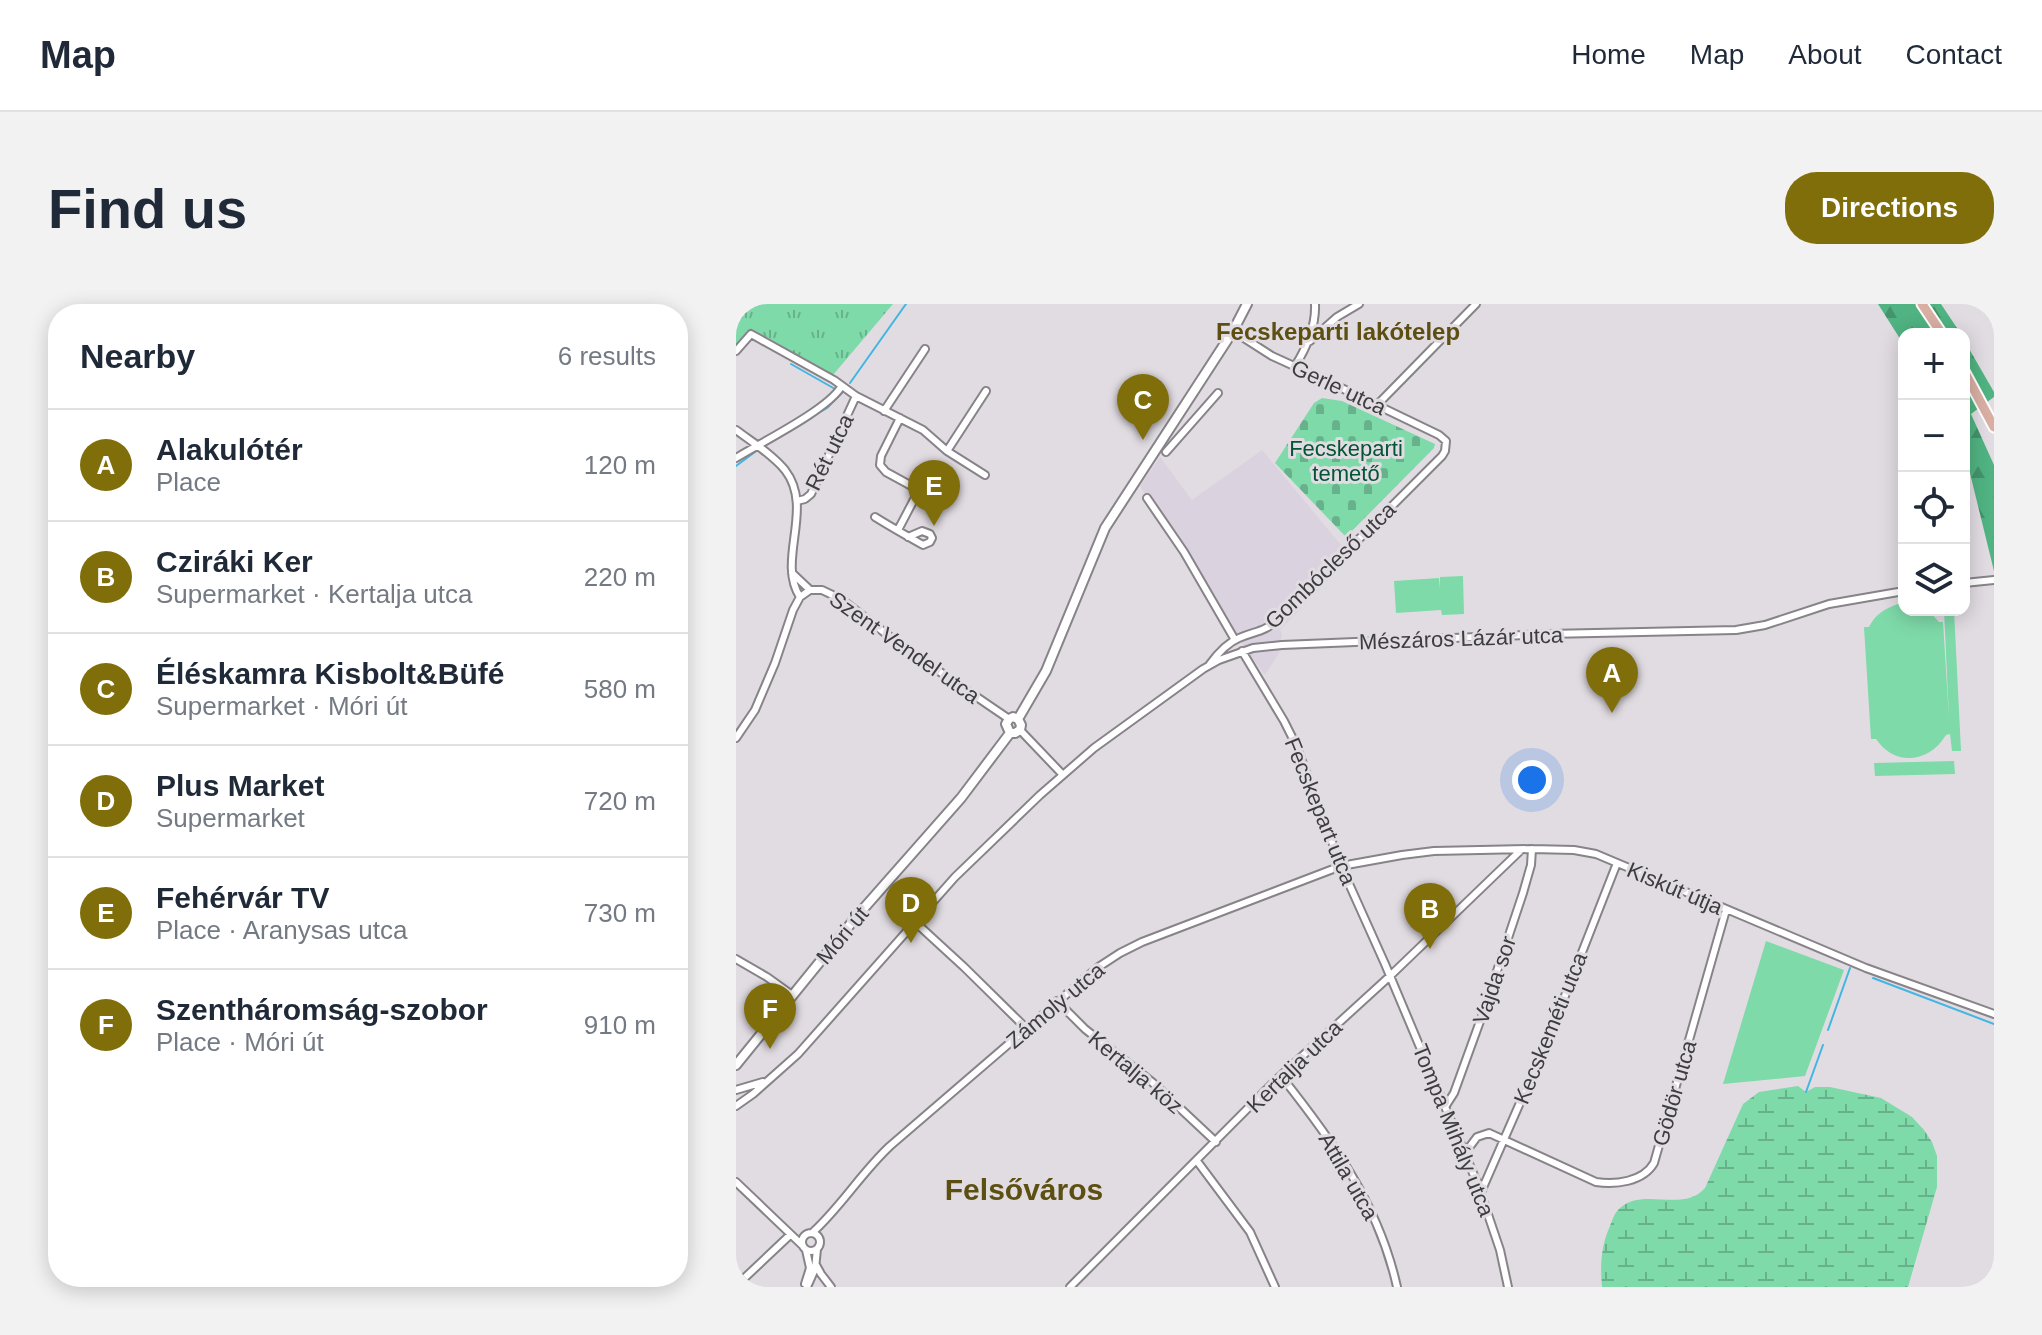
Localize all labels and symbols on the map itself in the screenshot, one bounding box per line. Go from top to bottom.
district label: Fecskeparti lakótelep [1216,318,1460,345]
street label: Gerle utca [1288,355,1391,421]
pin: C [1117,374,1169,440]
street label: Rét utca [800,409,859,495]
park label: Fecskeparti temető [1289,436,1403,486]
pin: E [908,460,960,526]
street label: Gombócleső utca [1260,496,1401,634]
street label: Szent Vendel utca [825,586,985,709]
street label: Mészáros Lázár utca [1359,622,1564,655]
pin: A [1586,647,1638,713]
street label: Fecskepart utca [1280,734,1362,889]
your location [1512,760,1552,800]
street label: Kiskút útja [1623,857,1727,920]
pin: D [885,877,937,943]
pin: B [1404,883,1456,949]
street label: Móri út [811,902,874,969]
street label: Vajda sor [1468,933,1521,1027]
street label: Kecskeméti utca [1509,948,1593,1108]
street label: Zámoly utca [1001,957,1110,1053]
pin: F [744,983,796,1049]
street label: Kertalja utca [1242,1014,1348,1118]
street label: Kertalja köz [1084,1026,1188,1119]
street label: Gödör utca [1647,1037,1702,1149]
street label: Tompa Mihály utca [1408,1040,1500,1221]
street label: Attila utca [1314,1128,1384,1225]
district label: Felsőváros [945,1173,1103,1206]

